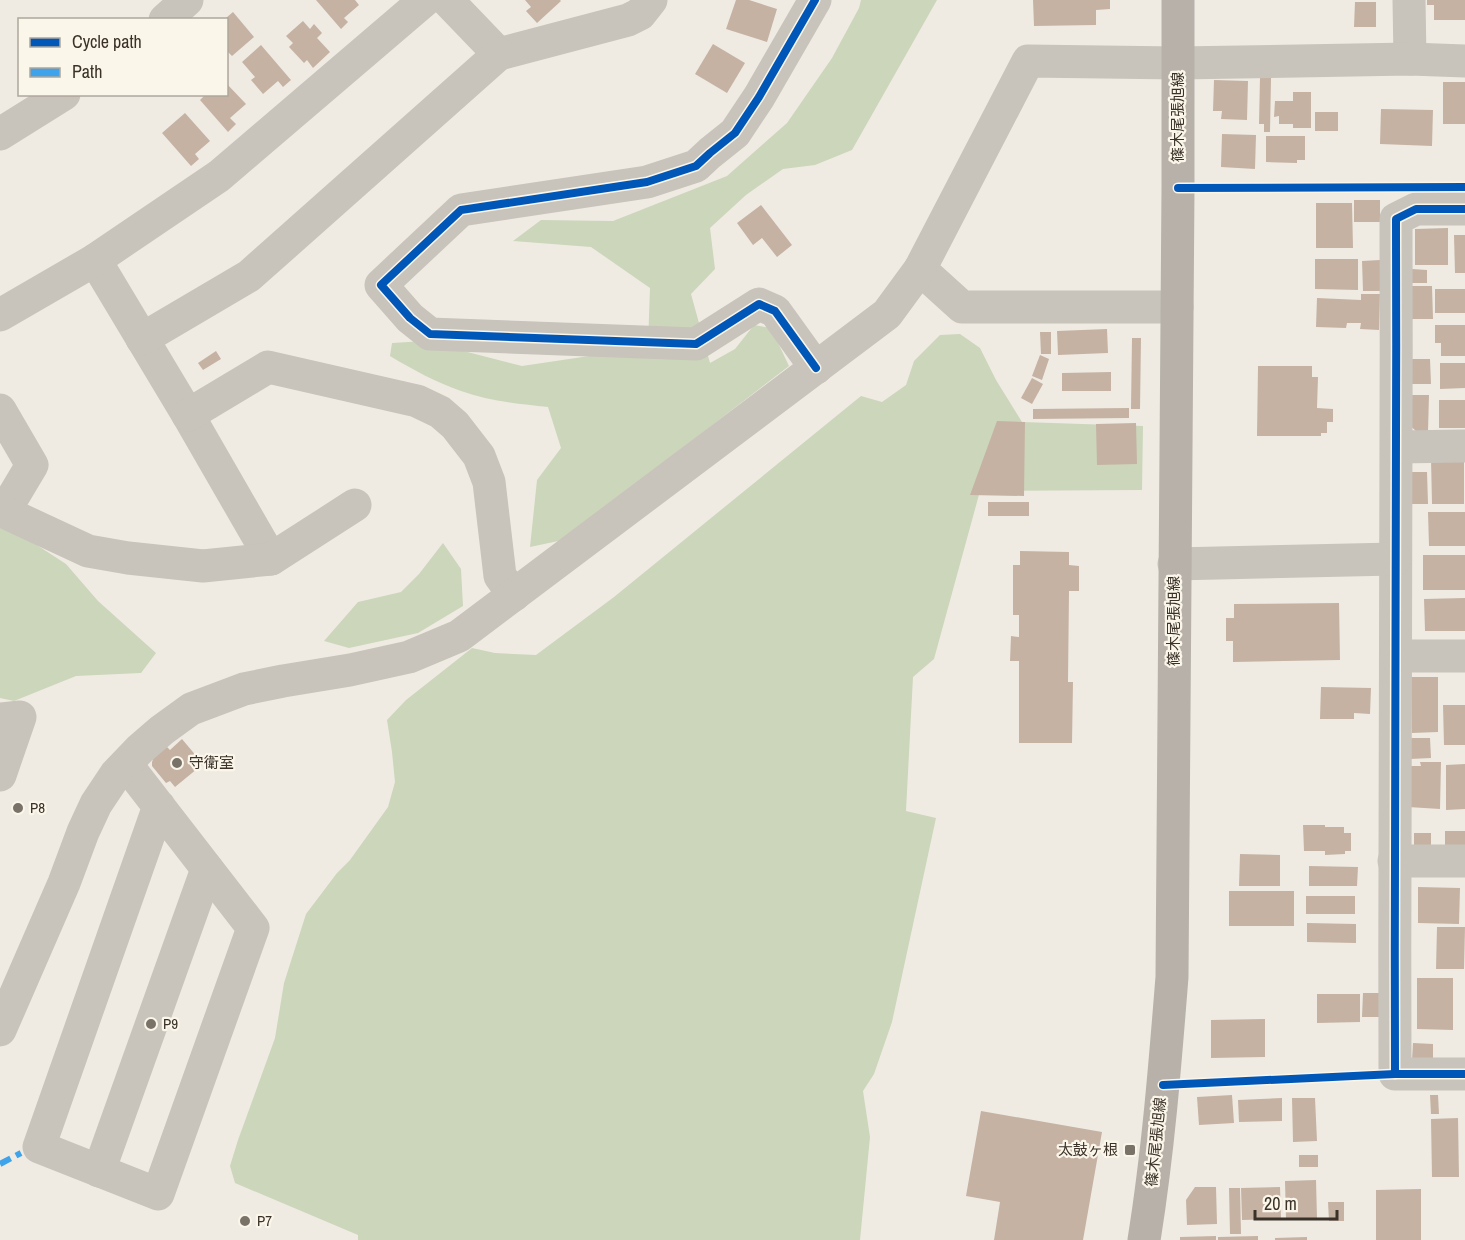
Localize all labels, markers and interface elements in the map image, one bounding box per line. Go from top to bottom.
legend [18,18,228,96]
text: Cycle path [72,29,142,54]
text: Path [72,59,102,84]
street label: 篠木尾張旭線 [1167,72,1188,162]
street label: 篠木尾張旭線 [1163,576,1184,666]
place label: 守衛室 [189,752,234,773]
marker: 守衛室 [170,756,184,770]
place label: P8 [30,797,45,818]
marker: P8 [11,801,25,815]
place label: P9 [163,1013,178,1034]
marker: P9 [144,1017,158,1031]
street label: 篠木尾張旭線 [1140,1096,1171,1188]
place label: 太鼓ヶ根 [1058,1139,1118,1160]
marker: 太鼓ヶ根 [1123,1143,1137,1157]
scale bar [1255,1183,1338,1221]
text: 20 m [1264,1191,1297,1216]
place label: P7 [257,1210,272,1231]
marker: P7 [238,1214,252,1228]

